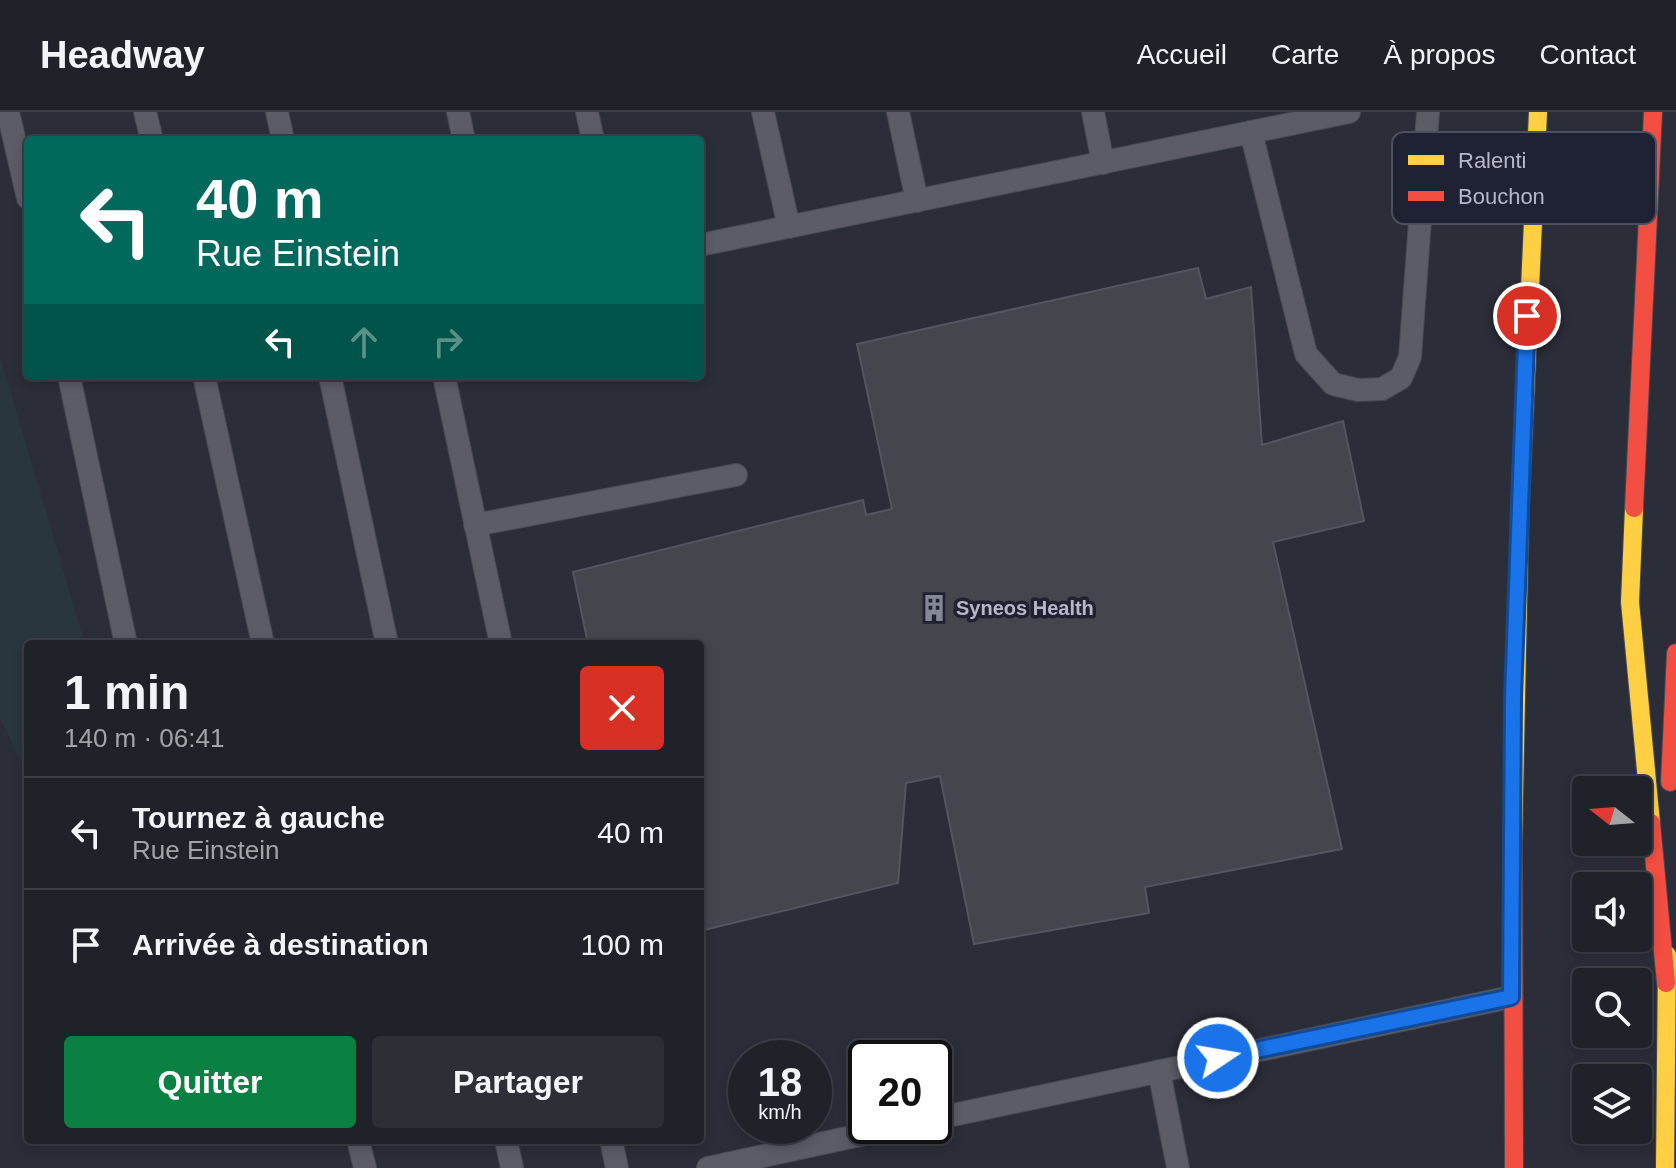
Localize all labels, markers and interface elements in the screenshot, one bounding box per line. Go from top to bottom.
text: Headway [40,34,205,76]
text: Accueil [1137,39,1227,70]
text: Carte [1271,39,1339,70]
text: À propos [1383,39,1496,70]
text: Contact [1540,39,1636,70]
legend [1392,132,1656,224]
text: Ralenti [1458,148,1526,173]
text: 40 m [196,167,324,230]
icon: left [64,168,168,272]
text: Bouchon [1458,184,1545,209]
text: Rue Einstein [196,233,400,274]
pin [1493,282,1561,350]
icon: arrive [1505,294,1549,338]
icon: left [258,320,302,364]
icon: ahead [342,320,386,364]
icon: right [426,320,470,364]
building icon: Syneos Health [919,593,949,623]
place label: Syneos Health [956,597,1094,619]
text: 1 min [64,666,189,719]
button: close [580,666,664,750]
text: 140 m · 06:41 [64,723,224,753]
north arrow [1572,776,1652,856]
map controls [1572,776,1652,1144]
text: Tournez à gauche [132,801,385,834]
icon: left [64,811,108,855]
text: 40 m [597,816,664,849]
text: Rue Einstein [132,835,279,865]
button: sound [1572,872,1652,952]
icon: arrive [64,923,108,967]
text: Arrivée à destination [132,928,429,961]
text: 100 m [581,928,664,961]
button: search [1572,968,1652,1048]
position arrow [1176,1016,1260,1100]
button: Quitter [64,1036,356,1128]
button: Partager [372,1036,664,1128]
speed limit sign: 20 [848,1040,952,1144]
text: 18 [758,1060,802,1104]
button: layers [1572,1064,1652,1144]
text: km/h [758,1101,802,1123]

